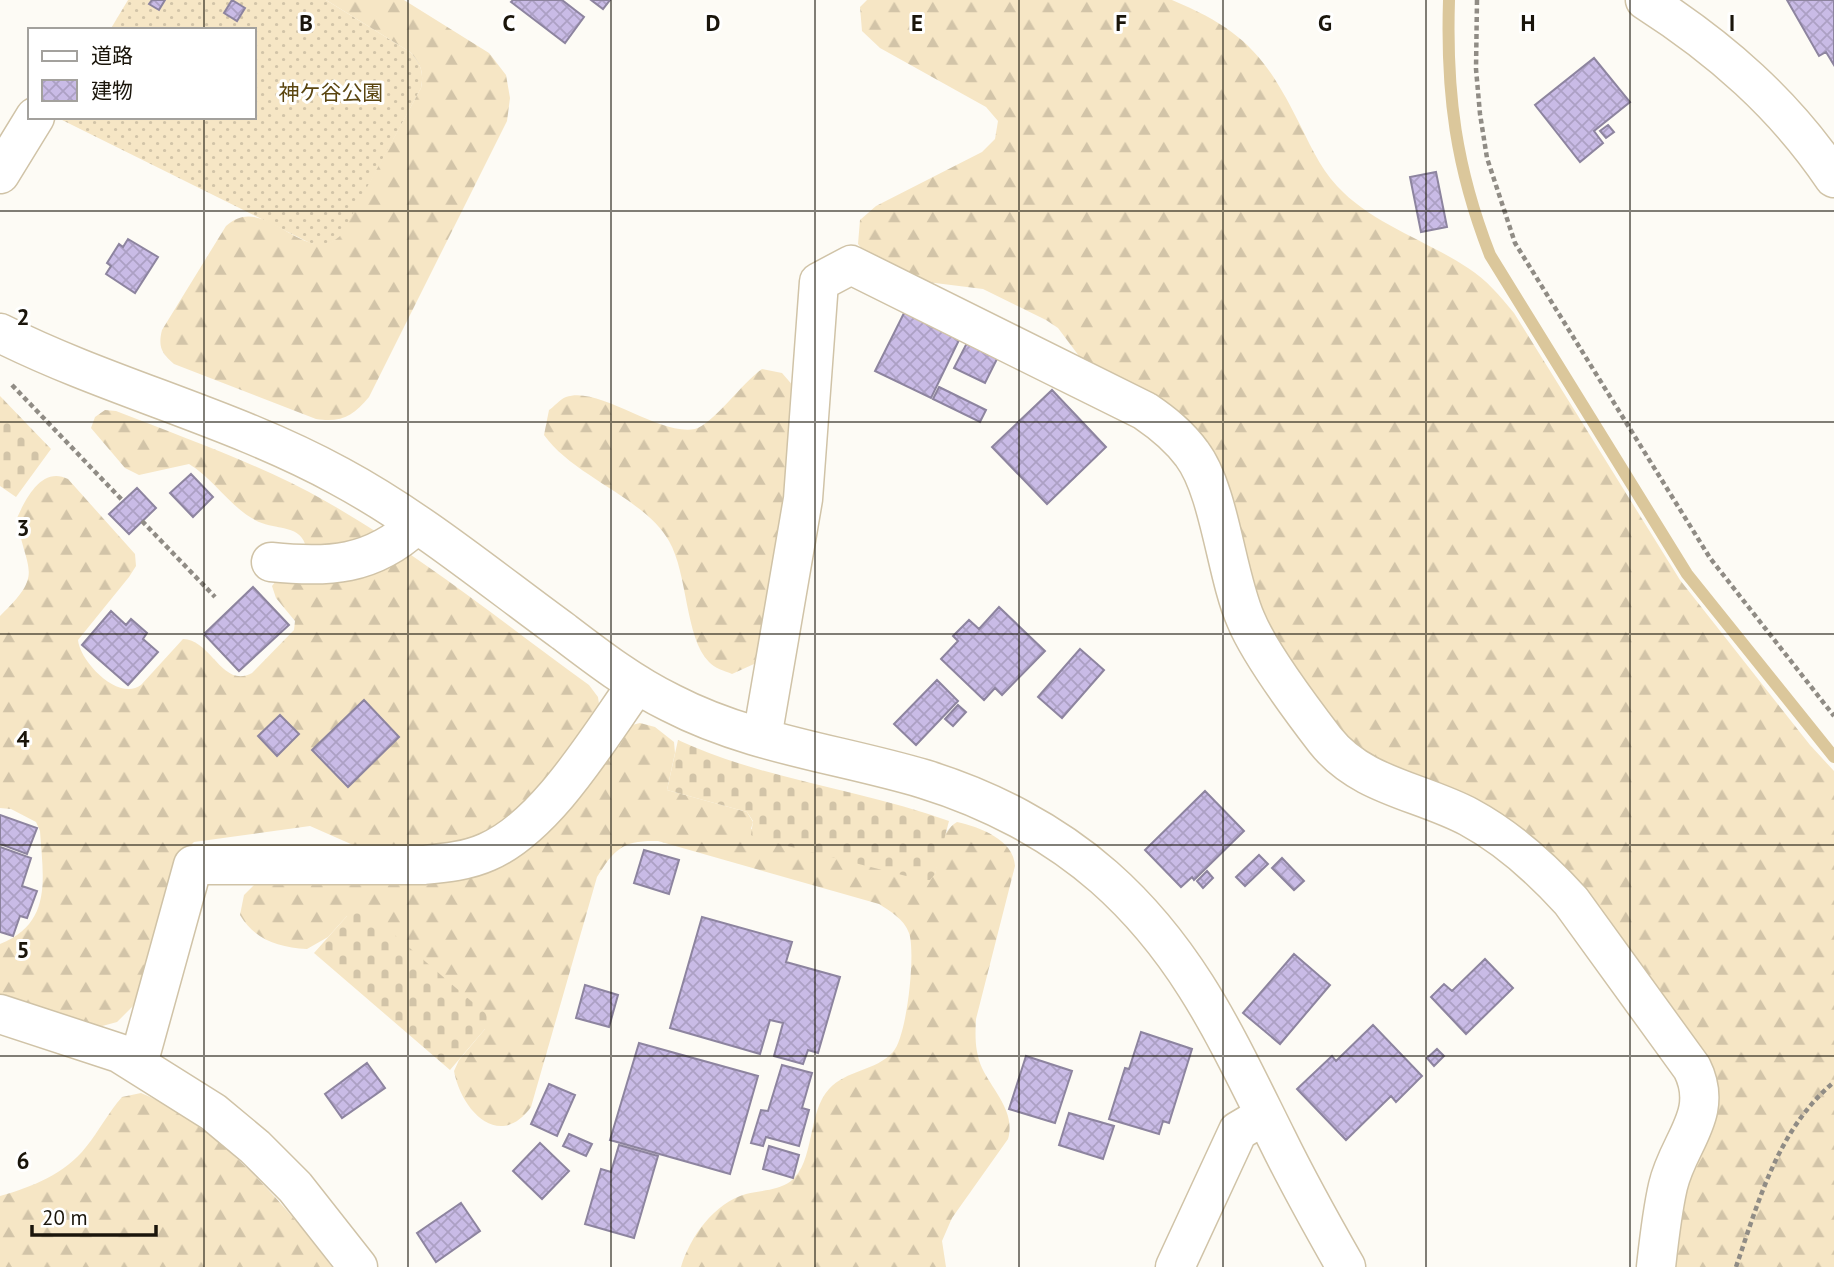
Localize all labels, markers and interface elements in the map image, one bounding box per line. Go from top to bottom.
text: B [299,8,313,37]
text: C [503,8,516,37]
text: D [706,8,720,37]
text: E [911,8,923,37]
text: F [1115,8,1127,37]
text: G [1318,8,1332,37]
text: H [1521,8,1535,37]
text: I [1729,8,1735,37]
legend [28,28,256,119]
text: 道路 [91,42,133,69]
text: 建物 [91,77,133,104]
park label: 神ケ谷公園 [279,79,384,106]
text: 2 [16,302,30,331]
text: 3 [16,513,30,542]
text: 4 [16,724,30,753]
text: 5 [16,935,30,964]
text: 6 [16,1146,30,1175]
scale bar [32,1194,156,1238]
text: 20 m [42,1204,88,1231]

